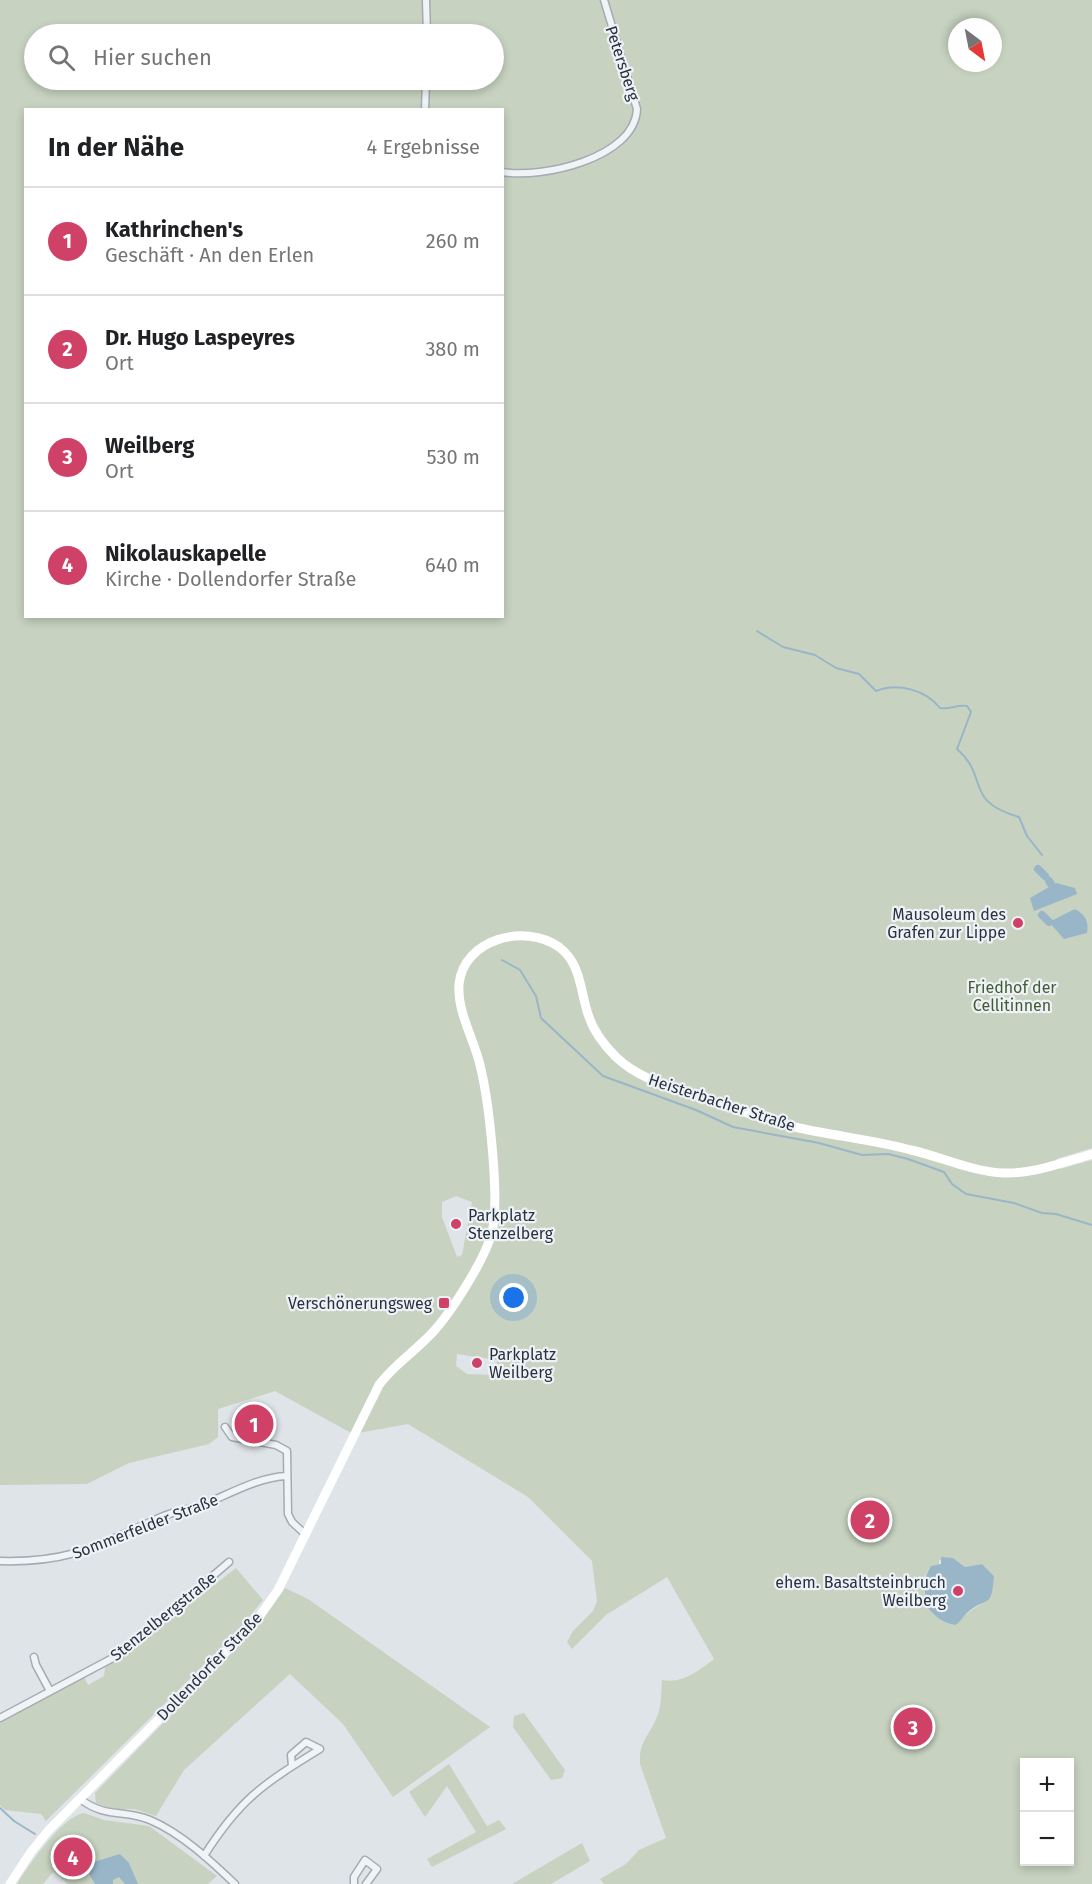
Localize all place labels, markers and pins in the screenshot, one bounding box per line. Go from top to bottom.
place label: Mausoleum des Grafen zur Lippe [887,905,1006,942]
marker: Mausoleum des Grafen zur Lippe [1011,916,1025,930]
place label: Parkplatz Stenzelberg [468,1206,554,1243]
marker: Parkplatz Stenzelberg [449,1217,463,1231]
place label: Verschönerungsweg [288,1294,433,1313]
marker: Verschönerungsweg [437,1296,451,1310]
place label: Parkplatz Weilberg [489,1345,556,1382]
marker: Parkplatz Weilberg [470,1356,484,1370]
pin: 1 [234,1402,274,1446]
pin: 2 [850,1498,890,1543]
place label: ehem. Basaltsteinbruch Weilberg [775,1573,947,1610]
marker: ehem. Basaltsteinbruch Weilberg [951,1584,965,1598]
pin: 3 [894,1704,932,1750]
pin: 4 [54,1834,92,1880]

